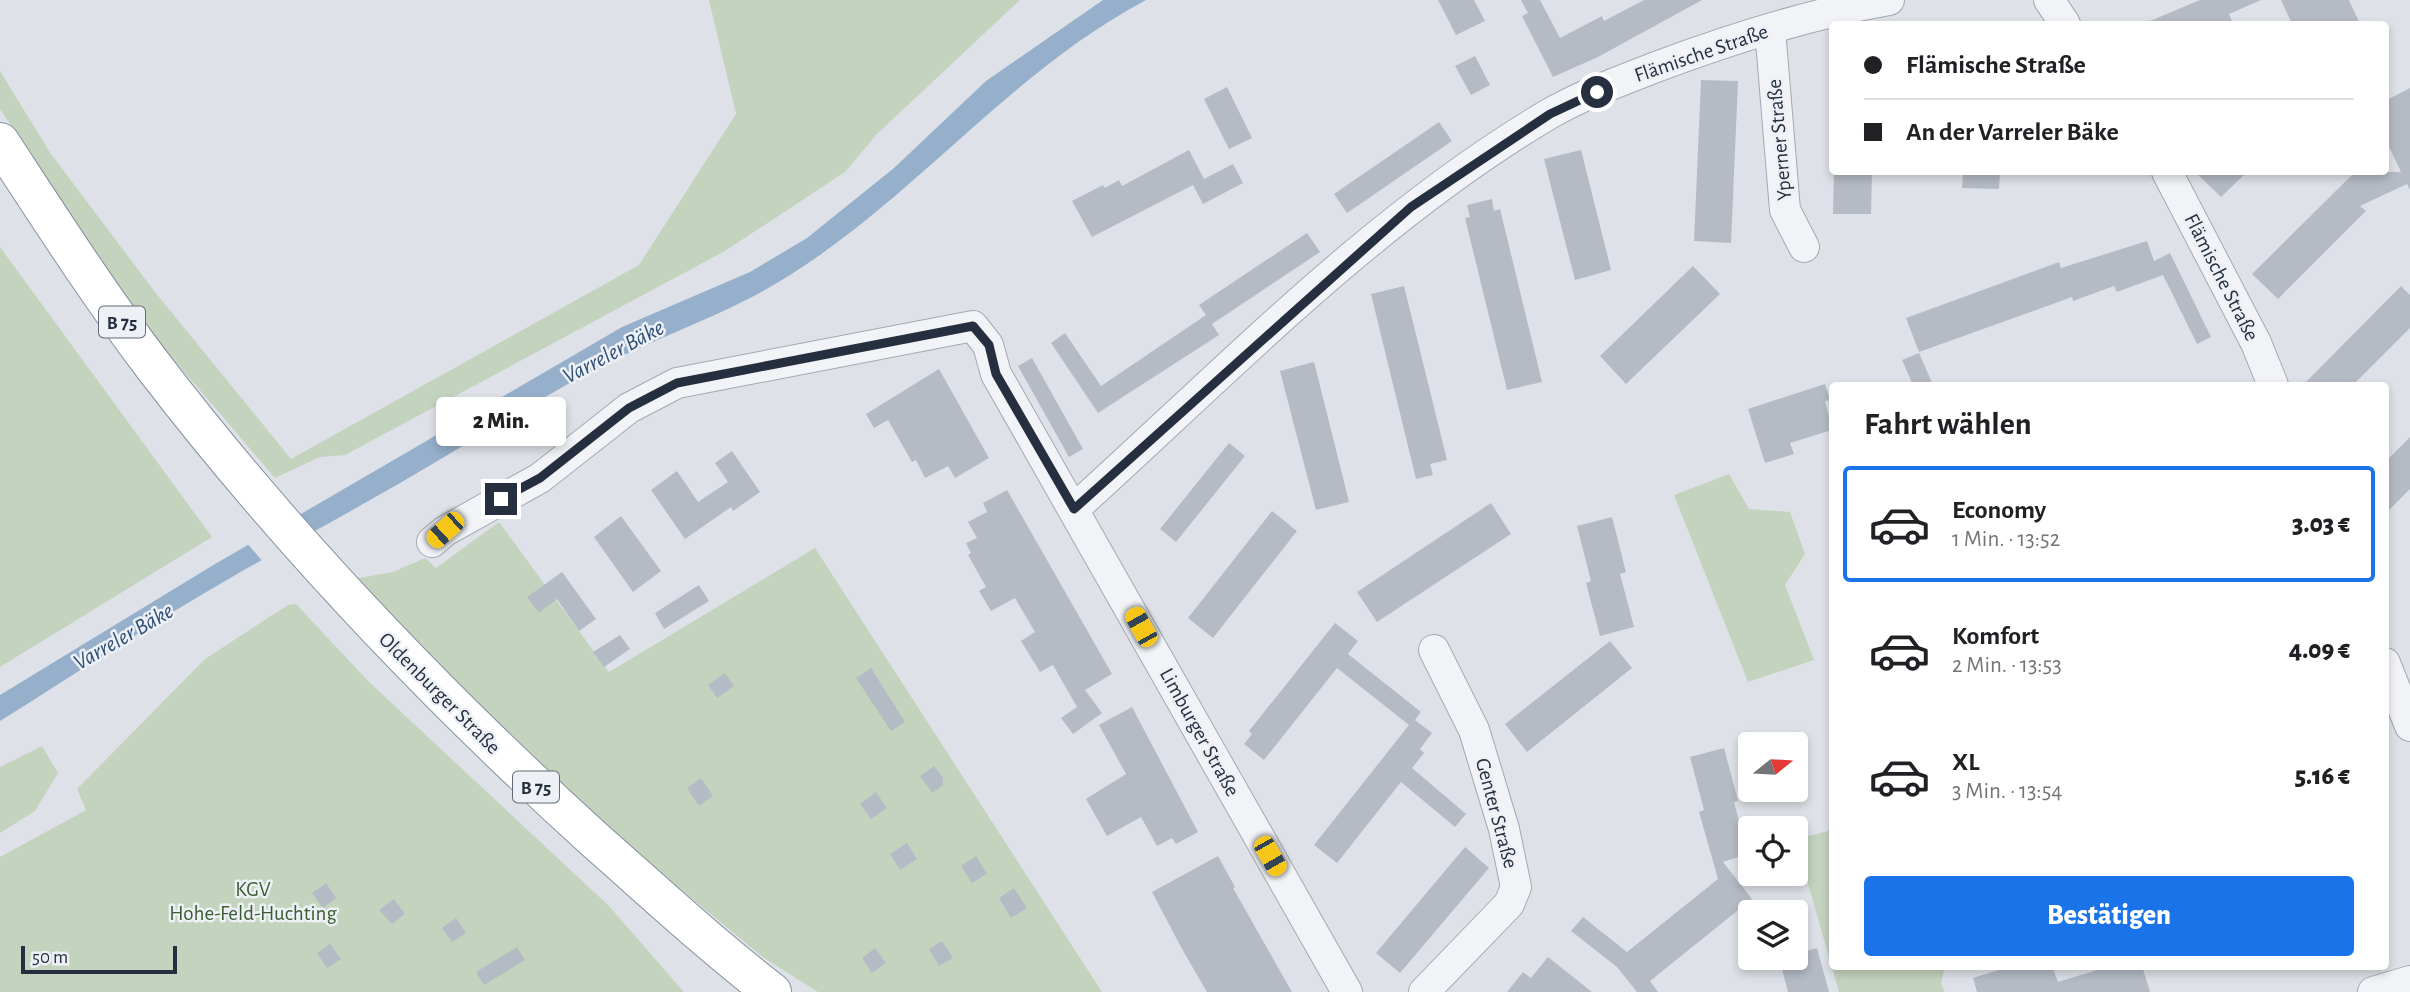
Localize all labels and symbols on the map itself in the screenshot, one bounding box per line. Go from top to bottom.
street label: Flämische Straße [1632,21,1771,86]
route start [1581,76,1613,108]
street label: Yperner Straße [1764,78,1795,202]
street label: Flämische Straße [2180,210,2263,344]
road number: B 75 [99,306,145,338]
water label: Varreler Bäke [559,316,668,388]
callout: 2 Min. [436,398,566,447]
route end [485,483,517,515]
car [423,508,468,552]
water label: Varreler Bäke [70,600,178,675]
car [1122,604,1161,650]
street label: Oldenburger Straße [375,629,504,758]
street label: Limburger Straße [1156,665,1243,800]
north arrow [1738,732,1808,802]
street label: Genter Straße [1472,756,1521,871]
road number: B 75 [513,772,559,802]
car [1251,833,1290,879]
park label: KGV Hohe-Feld-Huchting [169,879,337,924]
scale bar [21,943,177,975]

